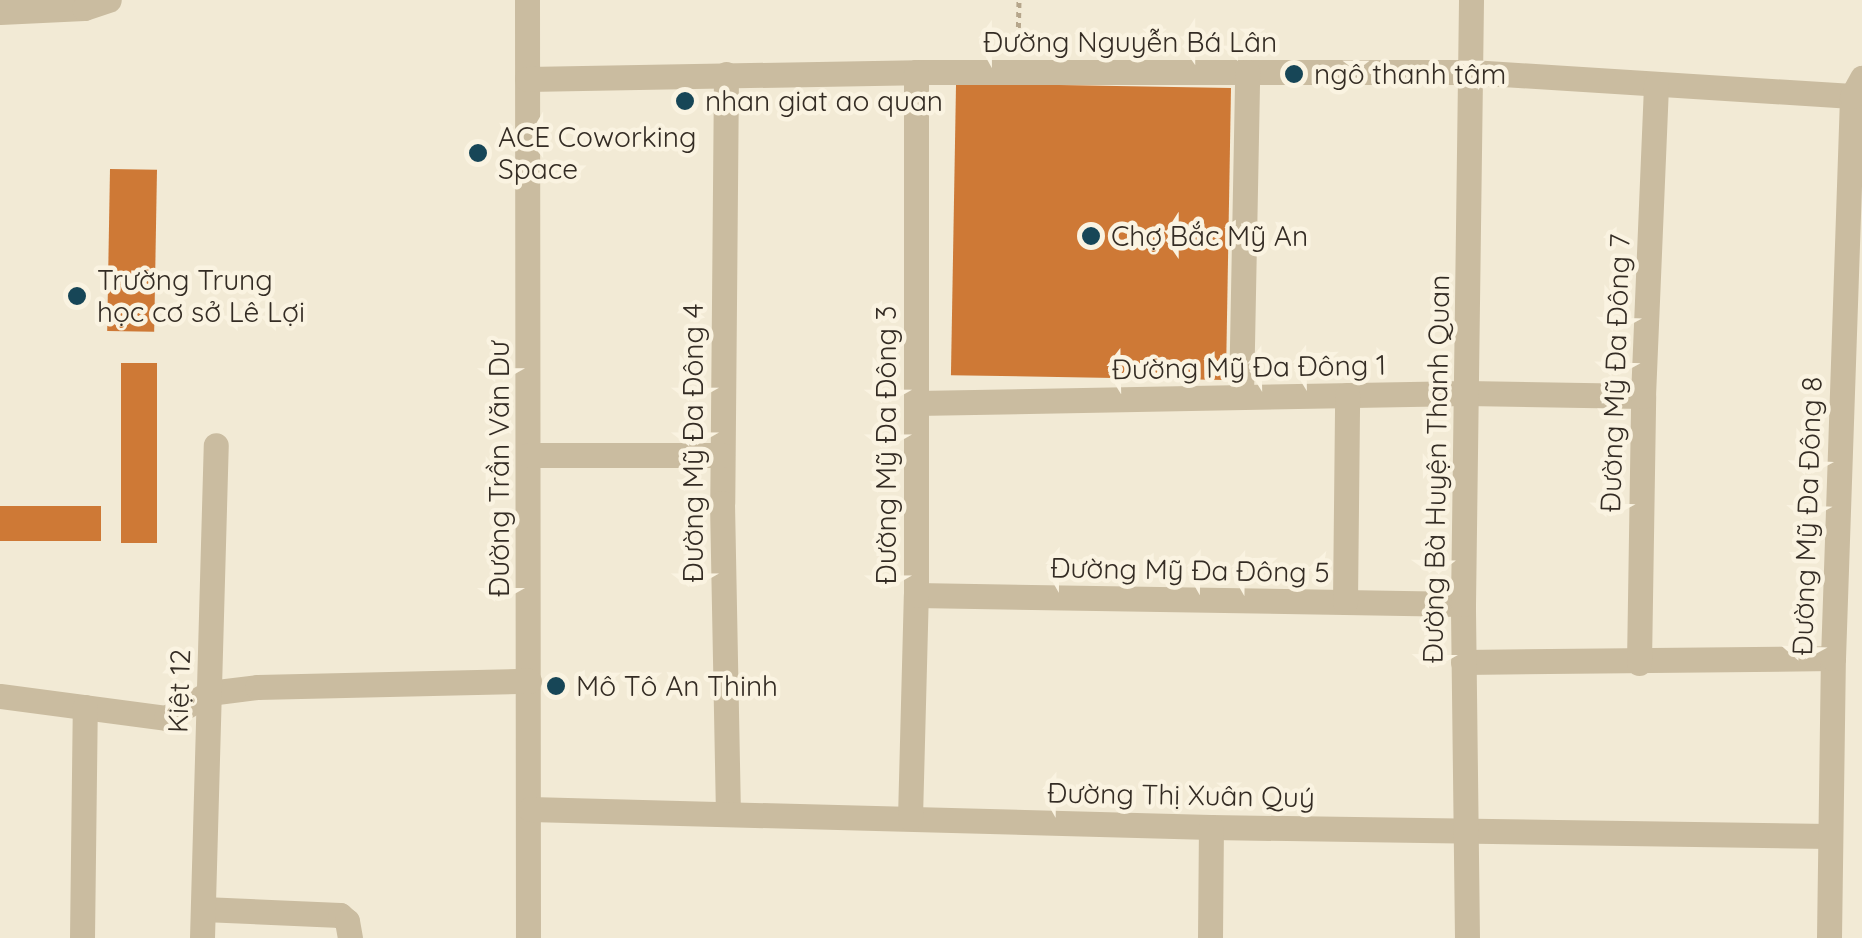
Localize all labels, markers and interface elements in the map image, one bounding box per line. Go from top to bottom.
street label: Đường Nguyễn Bá Lân [983,25,1277,59]
place label: ngô thanh tâm [1314,57,1506,91]
marker: ngô thanh tâm [1283,63,1305,85]
place label: nhan giat ao quan [705,84,943,118]
marker: nhan giat ao quan [674,90,696,112]
place label: ACE Coworking Space [498,120,696,186]
marker: ACE Coworking Space [467,142,489,164]
place label: Chợ Bắc Mỹ An [1111,219,1308,253]
marker: Chợ Bắc Mỹ An [1080,225,1102,247]
street label: Đường Mỹ Đa Đông 7 [1593,233,1637,513]
place label: Trường Trung học cơ sở Lê Lợi [97,263,305,329]
street label: Đường Bà Huyện Thanh Quan [1416,274,1456,664]
marker: Trường Trung học cơ sở Lê Lợi [66,285,88,307]
street label: Đường Mỹ Đa Đông 4 [676,304,710,582]
street label: Đường Mỹ Đa Đông 3 [869,306,903,584]
street label: Đường Trần Văn Dư [482,341,516,597]
street label: Đường Mỹ Đa Đông 1 [1112,348,1386,386]
street label: Đường Mỹ Đa Đông 8 [1785,376,1829,656]
street label: Đường Mỹ Đa Đông 5 [1050,551,1330,589]
street label: Kiệt 12 [161,649,197,733]
place label: Mô Tô An Thinh [576,669,778,703]
marker: Mô Tô An Thinh [545,675,567,697]
street label: Đường Thị Xuân Quý [1047,776,1315,814]

